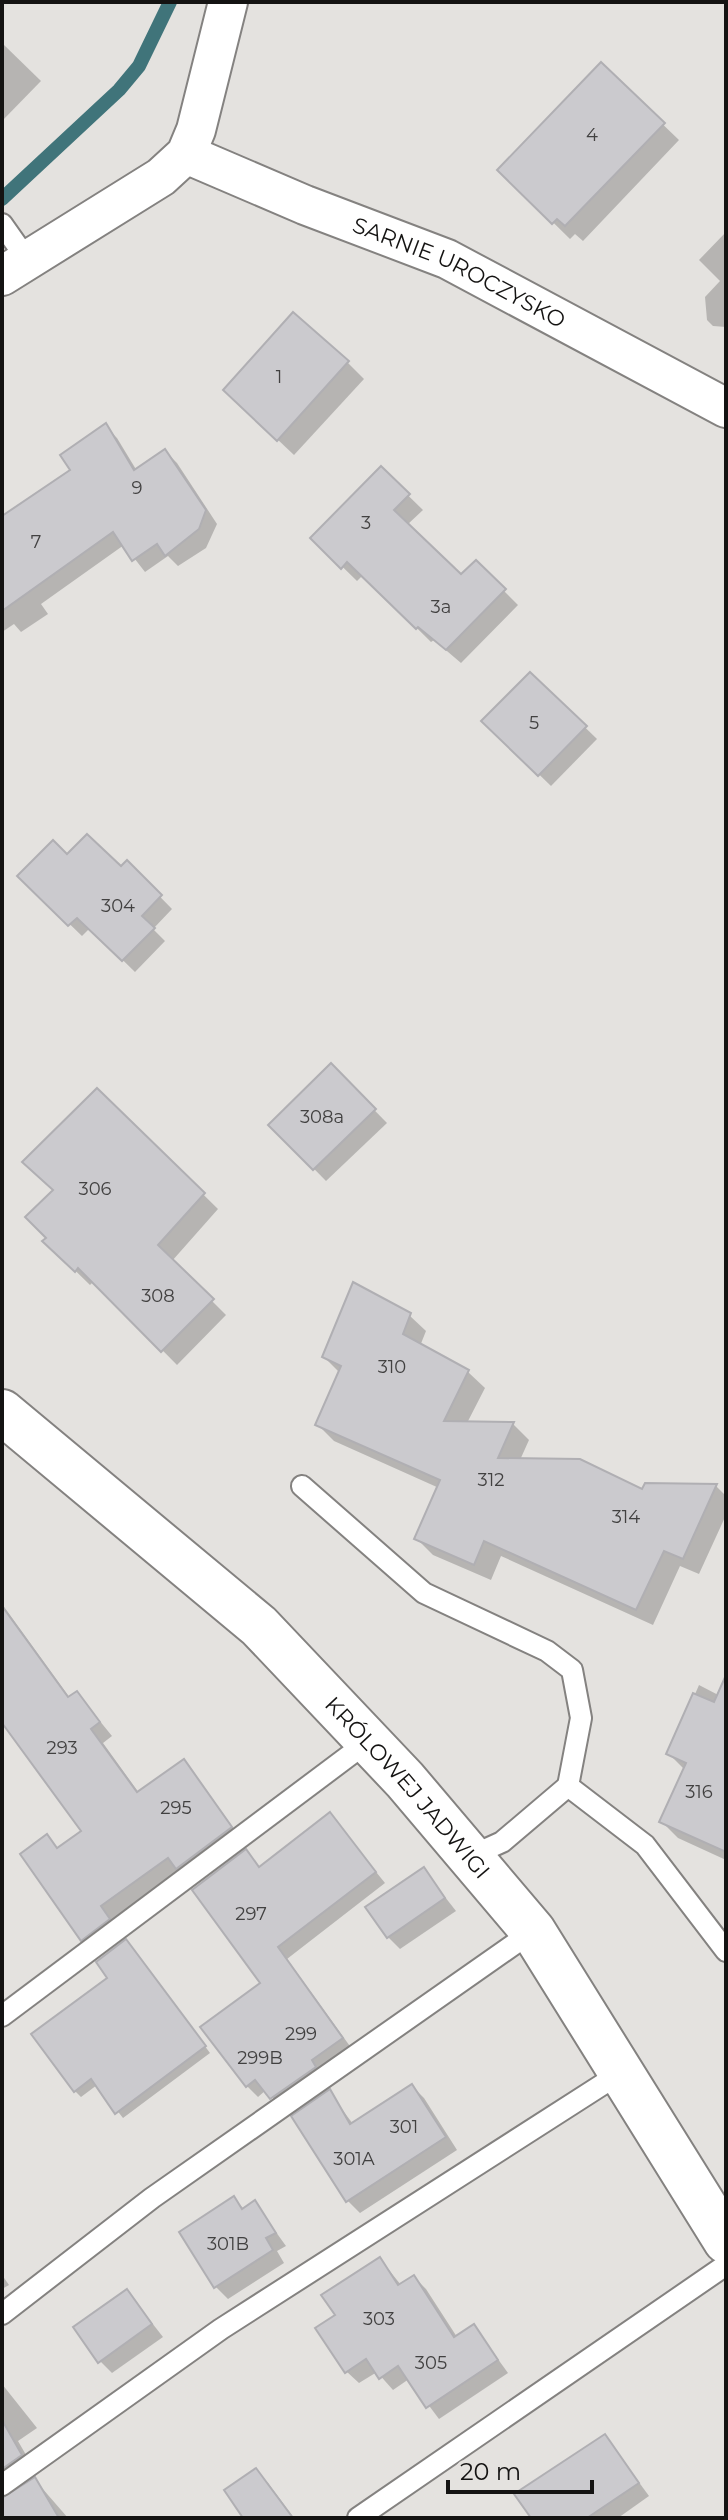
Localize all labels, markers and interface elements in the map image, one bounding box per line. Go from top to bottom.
house number: 4 [586,124,598,146]
street label: SARNIE UROCZYSKO [349,211,570,334]
house number: 1 [276,366,282,388]
house number: 9 [132,477,143,499]
house number: 3 [361,512,371,534]
house number: 7 [31,531,41,553]
house number: 3a [431,596,451,618]
house number: 5 [529,712,539,734]
house number: 304 [101,895,135,917]
house number: 308a [300,1106,344,1128]
house number: 306 [78,1178,112,1200]
house number: 308 [141,1285,175,1307]
house number: 310 [378,1356,406,1378]
house number: 312 [478,1469,504,1491]
house number: 314 [612,1506,640,1528]
street label: KRÓLOWEJ JADWIGI [319,1691,496,1884]
house number: 293 [46,1737,78,1759]
house number: 316 [685,1781,713,1803]
house number: 295 [160,1797,192,1819]
house number: 297 [235,1903,267,1925]
house number: 299 [285,2023,317,2045]
house number: 299B [237,2047,283,2069]
house number: 301 [390,2116,418,2138]
house number: 301A [333,2148,375,2170]
house number: 301B [207,2233,249,2255]
house number: 303 [363,2308,395,2330]
house number: 305 [415,2352,447,2374]
scale bar [448,2444,592,2494]
text: 20 m [460,2457,521,2486]

